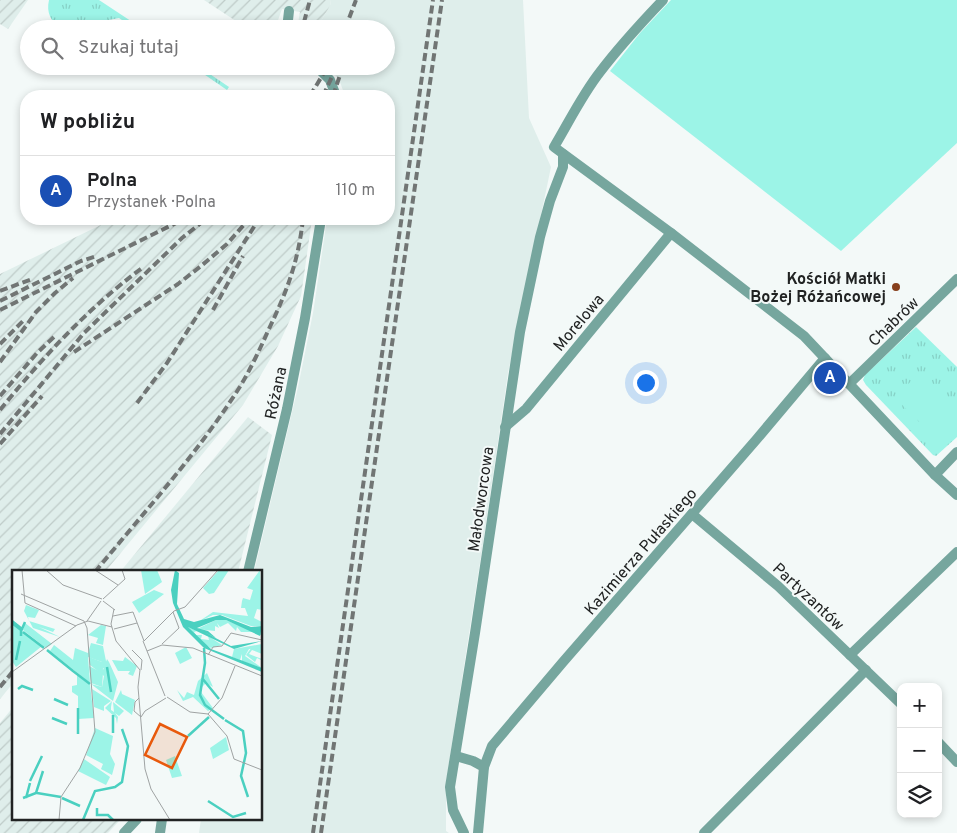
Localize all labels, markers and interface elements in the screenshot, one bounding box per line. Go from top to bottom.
search box [20,20,395,75]
icon: search [38,34,66,62]
text: Szukaj tutaj [78,36,179,60]
text: W pobliżu [40,109,135,136]
text: Polna [87,169,137,193]
text: A [50,181,62,201]
text: 110 m [335,181,375,201]
text: Przystanek · Polna [87,193,216,213]
place label: Kościół Matki Bożej Różańcowej [750,270,886,308]
marker: Kościół Matki Bożej Różańcowej [890,281,902,293]
street label: Morelowa [550,290,609,356]
street label: Chabrów [865,293,924,352]
pin: A [814,359,846,397]
street label: Różana [262,365,292,422]
your location [633,370,659,396]
street label: Małodworcowa [465,446,499,553]
street label: Kazimierza Pułaskiego [581,485,702,620]
street label: Partyzantów [768,559,848,636]
inset map [12,570,262,820]
map controls [897,683,942,818]
button: + [897,683,942,728]
button: − [897,728,942,773]
button: layers [897,773,942,818]

